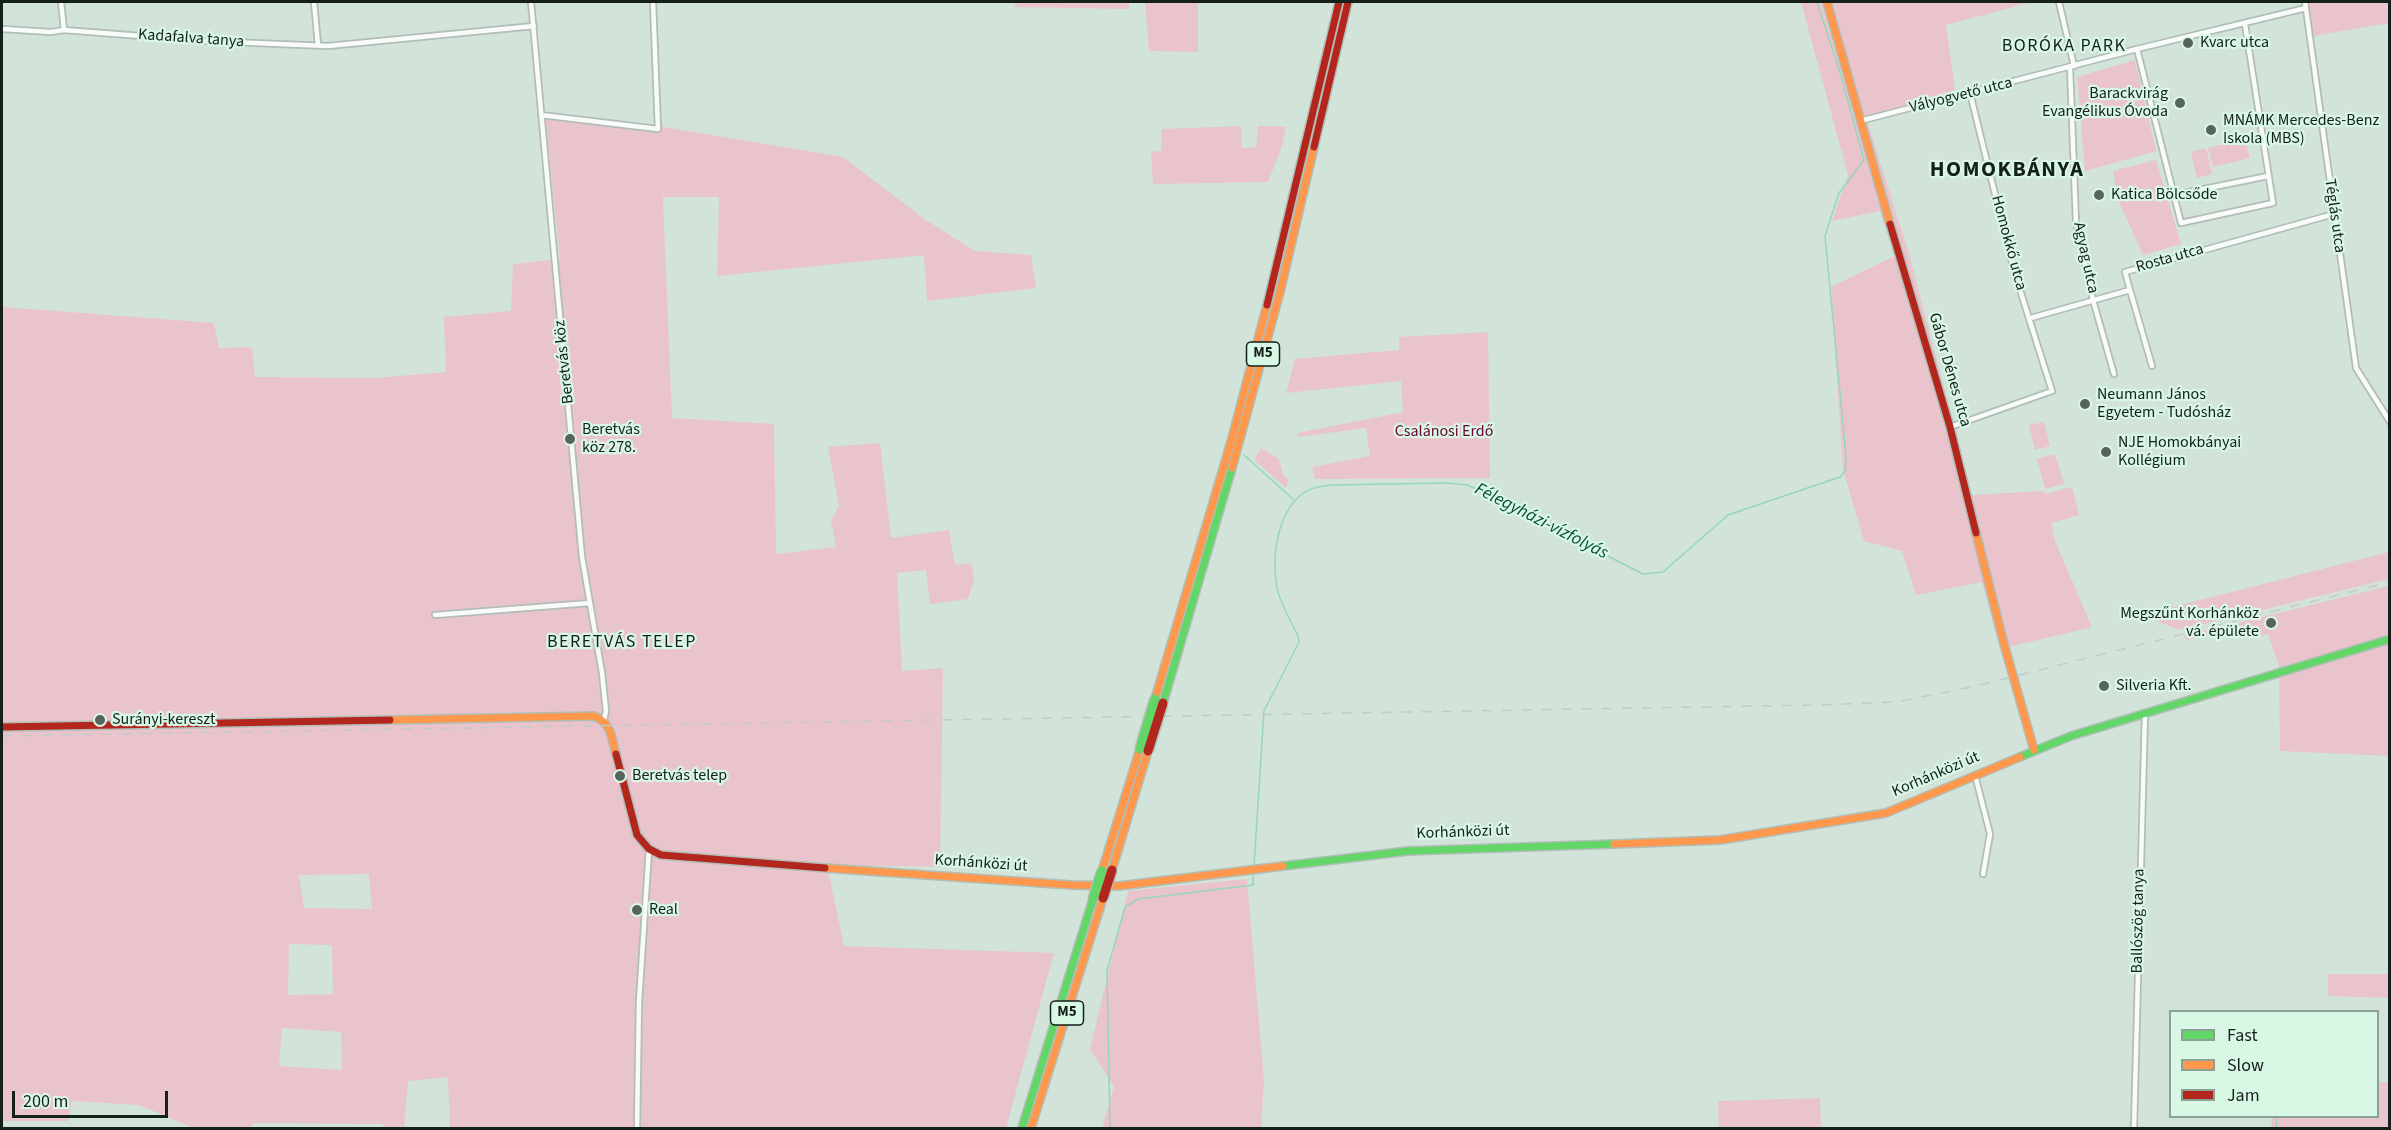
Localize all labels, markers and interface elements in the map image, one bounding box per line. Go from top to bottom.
street label: Kadafalva tanya [137,26,245,52]
place label: Kvarc utca [2200,33,2269,53]
district label: BORÓKA PARK [2002,36,2126,58]
marker: Kvarc utca [2181,36,2195,50]
street label: Vályogvető utca [1908,74,2014,118]
place label: Barackvirág Evangélikus Óvoda [2042,84,2168,122]
marker: Barackvirág Evangélikus Óvoda [2173,96,2187,110]
place label: MNÁMK Mercedes-Benz Iskola (MBS) [2223,111,2379,149]
marker: MNÁMK Mercedes-Benz Iskola (MBS) [2204,123,2218,137]
district label: HOMOKBÁNYA [1930,158,2084,184]
street label: Téglás utca [2319,178,2349,254]
place label: Katica Bölcsőde [2111,185,2218,205]
marker: Katica Bölcsőde [2092,188,2106,202]
street label: Homokkő utca [1986,193,2030,293]
street label: Agyag utca [2068,221,2102,295]
street label: Rosta utca [2134,240,2206,278]
street label: Gábor Dénes utca [1924,311,1974,429]
street label: Beretvás köz [551,319,579,405]
road number: M5 [1246,342,1280,366]
place label: Neumann János Egyetem - Tudósház [2097,385,2231,423]
marker: Neumann János Egyetem - Tudósház [2078,397,2092,411]
place label: Beretvás köz 278. [582,420,640,458]
park label: Csalánosi Erdő [1395,422,1493,442]
marker: Beretvás köz 278. [563,432,577,446]
place label: NJE Homokbányai Kollégium [2118,433,2241,471]
marker: NJE Homokbányai Kollégium [2099,445,2113,459]
water label: Félegyházi-vízfolyás [1471,479,1611,565]
place label: Megszűnt Korhánköz vá. épülete [2120,604,2259,642]
marker: Megszűnt Korhánköz vá. épülete [2264,616,2278,630]
district label: BERETVÁS TELEP [547,632,697,654]
place label: Silveria Kft. [2116,676,2192,696]
marker: Silveria Kft. [2097,679,2111,693]
place label: Surányi-kereszt [112,710,215,730]
marker: Surányi-kereszt [93,713,107,727]
street label: Korhánközi út [1889,748,1983,802]
place label: Beretvás telep [632,766,727,786]
marker: Beretvás telep [613,769,627,783]
street label: Korhánközi út [1416,822,1510,844]
street label: Korhánközi út [934,851,1028,877]
street label: Ballószög tanya [2128,869,2150,973]
place label: Real [649,900,678,920]
marker: Real [630,903,644,917]
road number: M5 [1050,1001,1084,1025]
legend [2169,1010,2379,1118]
text: Fast [2227,1023,2258,1048]
text: Slow [2227,1053,2264,1078]
scale bar [15,1079,171,1117]
text: Jam [2227,1083,2260,1108]
text: 200 m [23,1089,68,1114]

